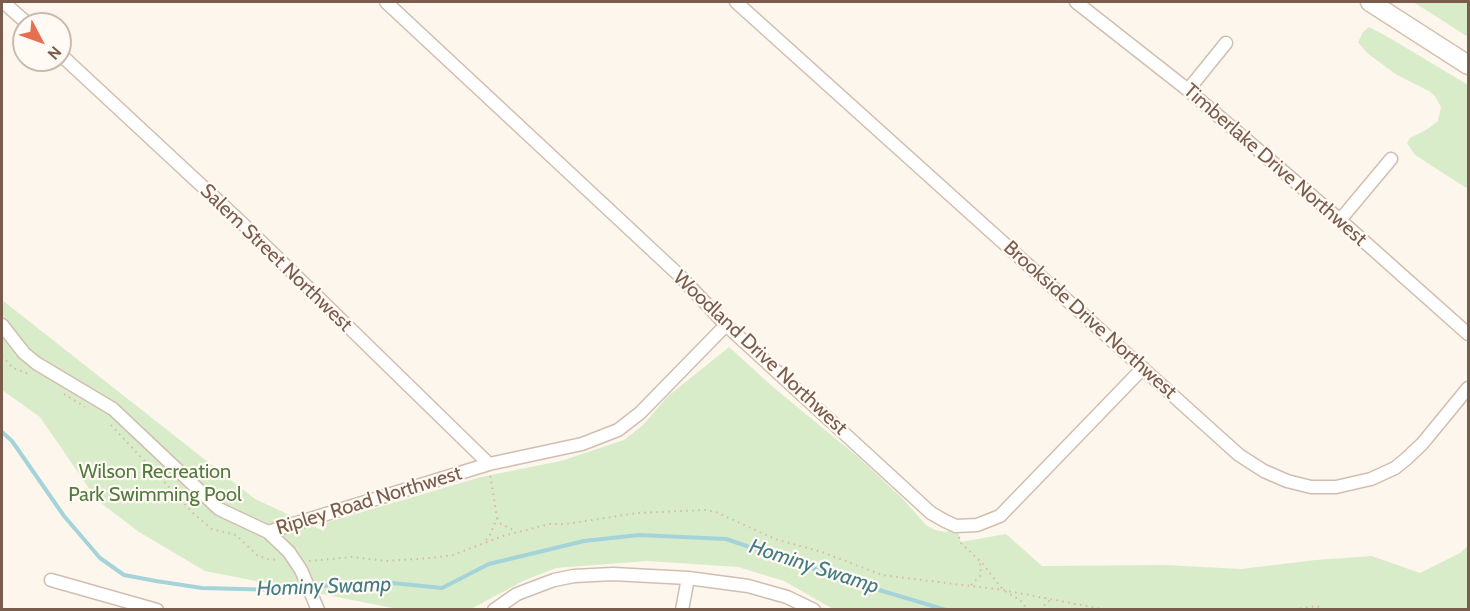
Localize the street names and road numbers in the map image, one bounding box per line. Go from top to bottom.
street label: Timberlake Drive Northwest [1178,79,1372,251]
street label: Salem Street Northwest [195,179,357,337]
street label: Brookside Drive Northwest [998,236,1182,404]
street label: Woodland Drive Northwest [668,266,852,440]
street label: Ripley Road Northwest [273,461,465,541]

